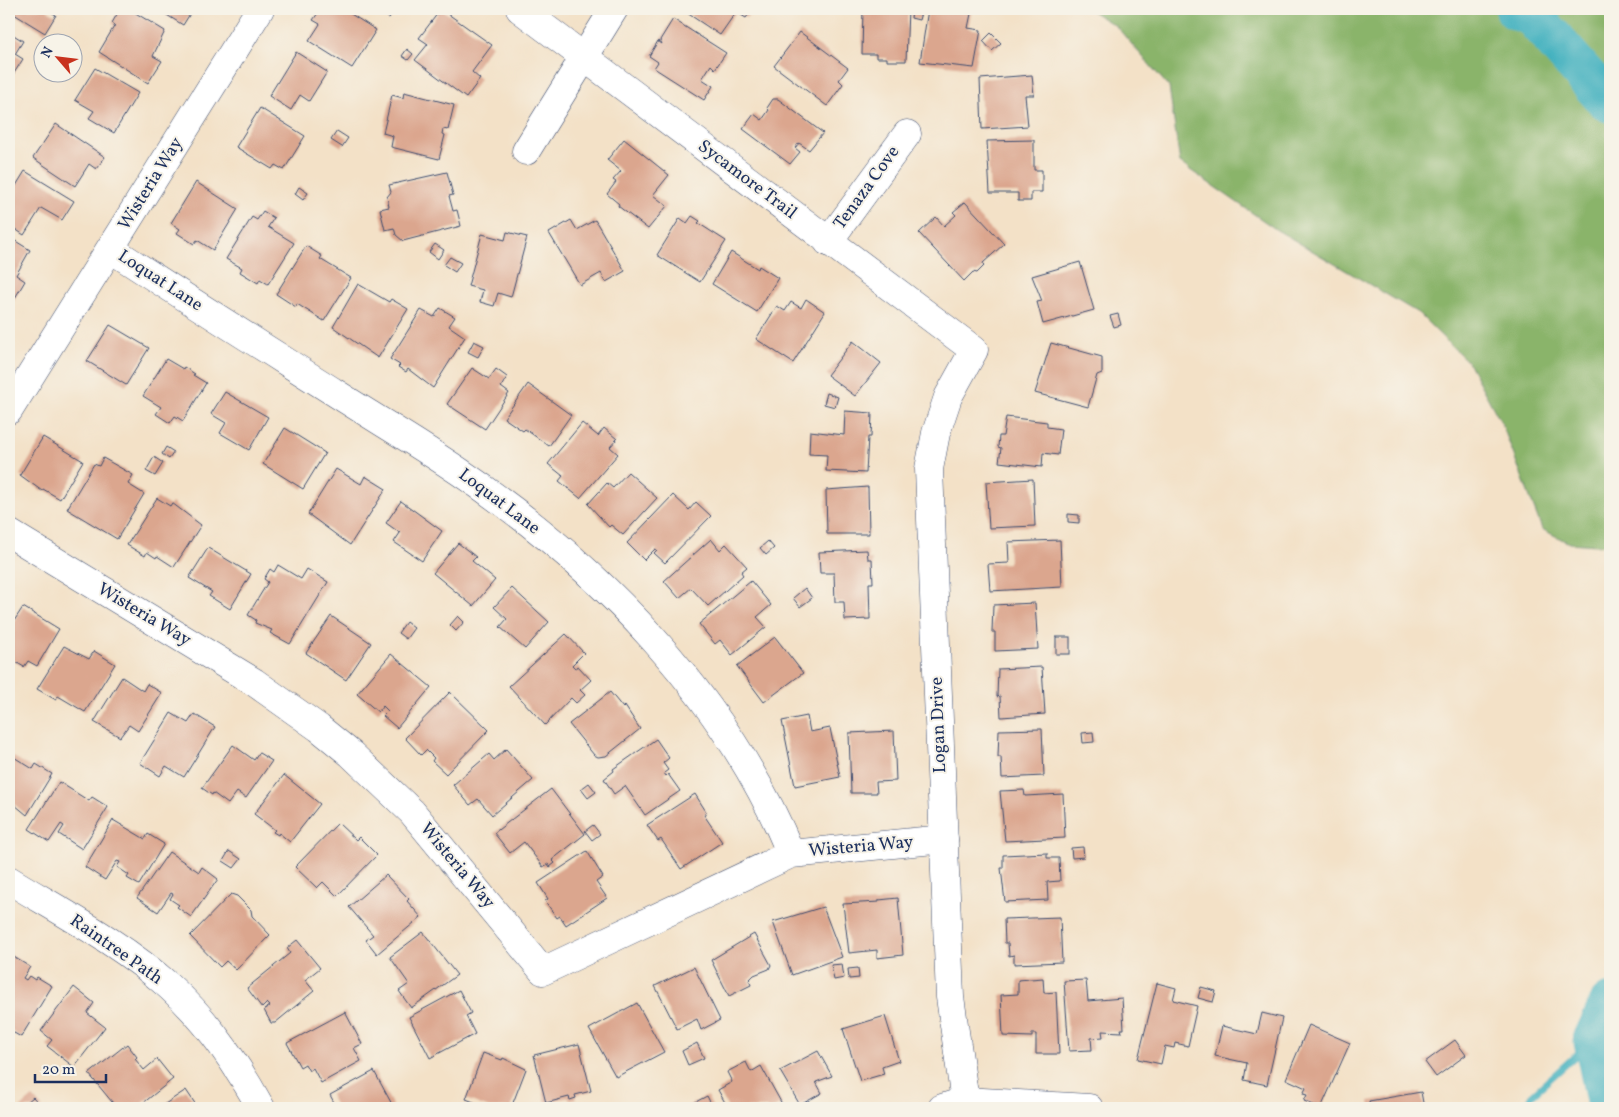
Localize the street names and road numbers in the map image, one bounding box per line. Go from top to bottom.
street label: Wisteria Way [113,133,190,235]
street label: Sycamore Trail [692,134,802,226]
street label: Tenaza Cove [828,141,906,235]
street label: Loquat Lane [113,244,207,318]
street label: Loquat Lane [453,463,545,541]
street label: Wisteria Way [92,577,196,653]
street label: Logan Drive [925,677,953,773]
street label: Wisteria Way [414,818,501,915]
street label: Wisteria Way [807,830,915,864]
street label: Raintree Path [65,909,168,991]

